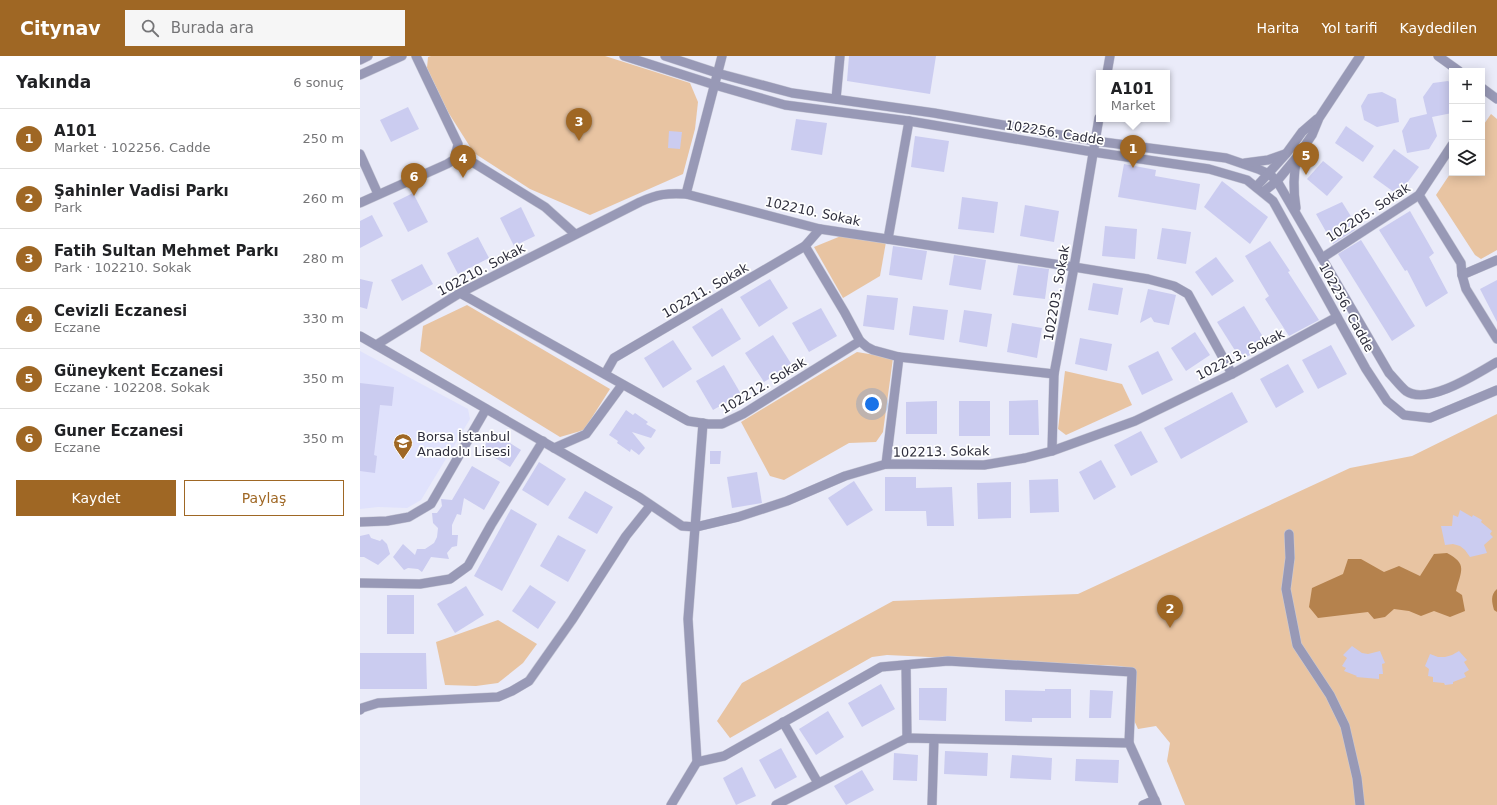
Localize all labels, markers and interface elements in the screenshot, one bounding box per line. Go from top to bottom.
search box [125,10,405,46]
text: Citynav [20,17,101,39]
icon: search [139,17,161,39]
text: Burada ara [171,19,254,37]
text: Harita [1257,20,1299,36]
text: Yol tarifi [1321,20,1378,36]
text: Kaydedilen [1400,20,1477,36]
map controls [1449,68,1485,176]
button: + [1449,68,1485,104]
popup [1096,70,1170,122]
text: Yakında [16,72,91,92]
text: 6 sonuç [293,75,344,90]
text: A101 [1111,80,1154,98]
text: Market [1111,98,1155,113]
button: − [1449,104,1485,140]
pin: 3 [566,108,592,141]
street label: 102256. Cadde [1005,117,1105,148]
text: A101 [54,122,97,140]
text: 1 [24,131,34,146]
text: 250 m [302,131,344,146]
pin: 1 [1120,135,1146,168]
text: Market · 102256. Cadde [54,140,211,155]
button: layers [1449,140,1485,176]
pin: 5 [1293,142,1319,175]
pin: 4 [450,145,476,178]
pin: 6 [401,163,427,196]
street label: 102205. Sokak [1324,179,1413,245]
text: Şahinler Vadisi Parkı [54,182,229,200]
text: 2 [24,191,34,206]
text: 260 m [302,191,344,206]
street label: 102210. Sokak [764,194,862,229]
text: Park [54,200,82,215]
street label: 102210. Sokak [435,240,528,299]
text: Fatih Sultan Mehmet Parkı [54,242,279,260]
street label: 102203. Sokak [1041,244,1072,342]
text: 3 [24,251,34,266]
text: 280 m [302,251,344,266]
street label: 102211. Sokak [660,259,751,321]
text: Park · 102210. Sokak [54,260,191,275]
street label: 102256. Cadde [1316,260,1377,354]
text: Cevizli Eczanesi [54,302,187,320]
text: 4 [24,311,34,326]
text: 330 m [302,311,344,326]
text: Eczane [54,320,100,335]
street label: 102213. Sokak [1194,326,1287,383]
street label: 102212. Sokak [718,354,809,417]
text: Güneykent Eczanesi [54,362,223,380]
text: 5 [24,371,34,386]
text: 350 m [302,371,344,386]
text: Eczane · 102208. Sokak [54,380,210,395]
your location [862,394,882,414]
text: Guner Eczanesi [54,422,183,440]
place label: Borsa İstanbul Anadolu Lisesi [417,429,510,459]
text: 6 [24,431,34,446]
text: 350 m [302,431,344,446]
school or university icon: Borsa İstanbul Anadolu Lisesi [392,432,414,460]
text: Eczane [54,440,100,455]
street label: 102213. Sokak [892,443,990,460]
button: Kaydet [16,480,176,516]
button: Paylaş [184,480,344,516]
pin: 2 [1157,595,1183,628]

